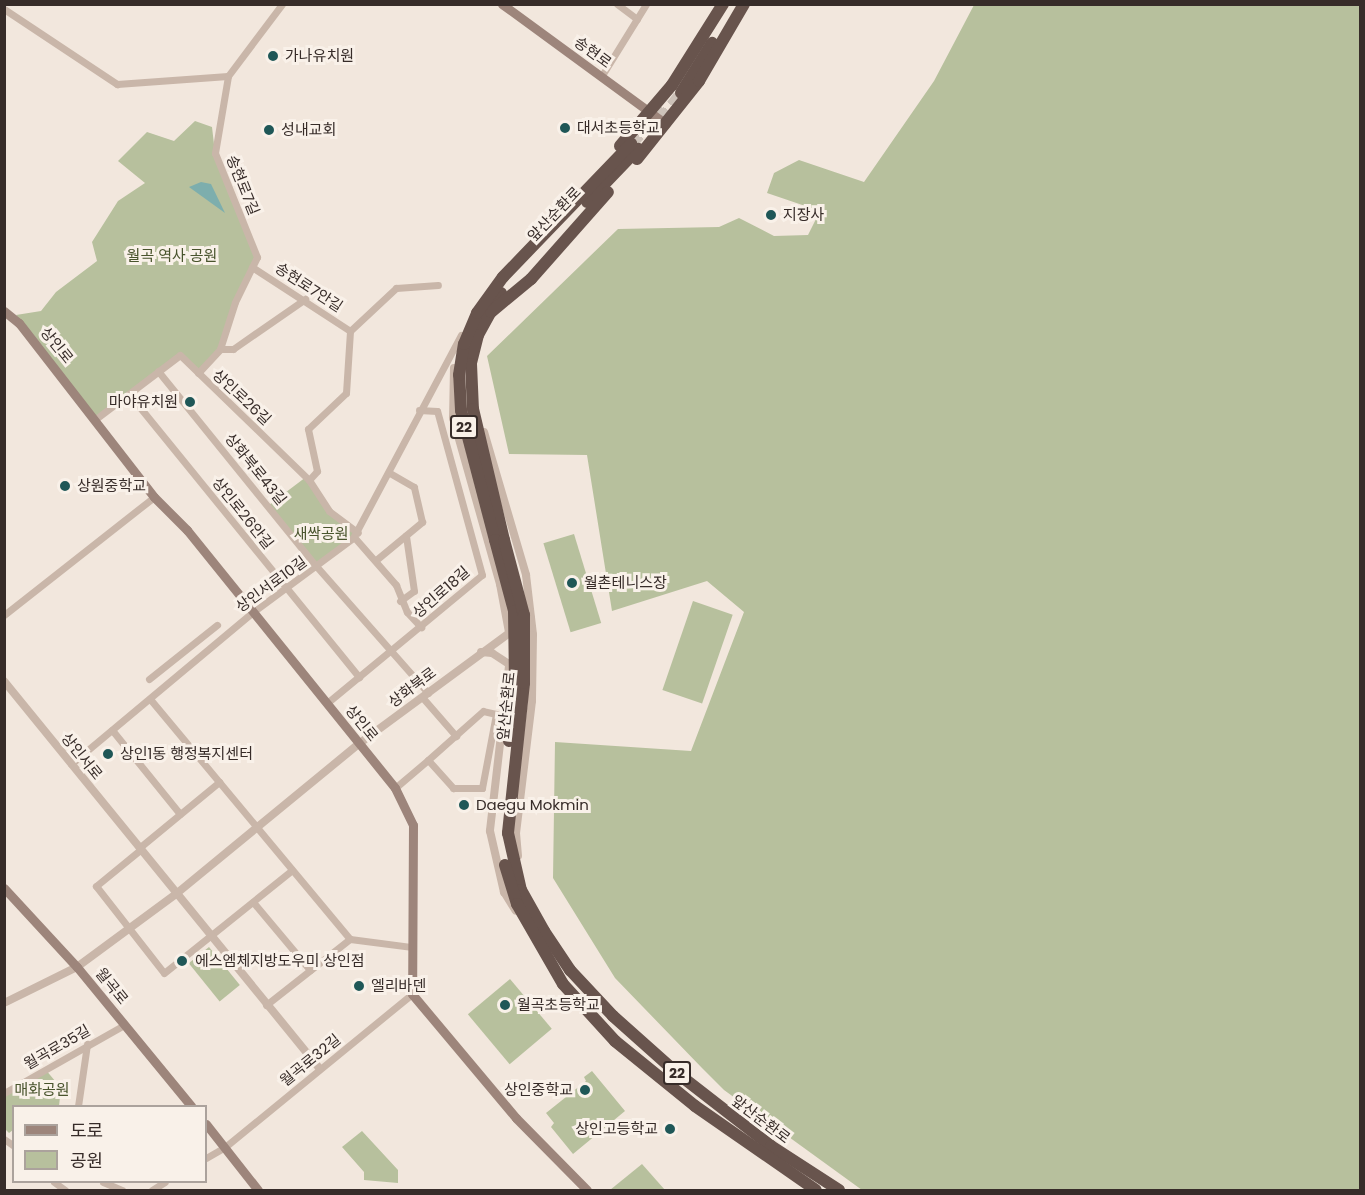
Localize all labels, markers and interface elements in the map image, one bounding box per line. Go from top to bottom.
street label: 송현로 [571,33,615,71]
place label: 가나유치원 [285,47,354,65]
marker: 가나유치원 [266,49,280,63]
place label: 대서초등학교 [577,119,660,137]
place label: 성내교회 [281,121,336,139]
marker: 대서초등학교 [558,121,572,135]
marker: 성내교회 [262,123,276,137]
street label: 송현로7길 [223,152,263,218]
street label: 앞산순환로 [524,183,584,245]
place label: 지장사 [783,206,824,224]
marker: 지장사 [764,208,778,222]
park label: 월곡 역사 공원 [127,247,217,265]
street label: 송현로7안길 [272,258,346,316]
street label: 상인로 [37,323,77,367]
street label: 상인로26길 [209,365,275,429]
place label: 마야유치원 [109,393,178,411]
marker: 마야유치원 [183,395,197,409]
road number: 22 [449,416,479,438]
street label: 상화북로43길 [222,429,290,509]
street label: 상인로26안길 [209,473,277,553]
place label: 상원중학교 [77,477,146,495]
marker: 상원중학교 [58,479,72,493]
park label: 새싹공원 [293,525,349,543]
street label: 상인서로10길 [232,552,310,616]
street label: 상인로18길 [409,562,473,622]
place label: 월촌테니스장 [584,574,667,592]
marker: 월촌테니스장 [565,576,579,590]
street label: 상화북로 [385,663,439,711]
street label: 앞산순환로 [493,671,519,741]
street label: 상인로 [342,701,382,745]
street label: 상인서로 [58,729,106,783]
place label: 상인1동 행정복지센터 [120,745,253,763]
marker: 상인1동 행정복지센터 [101,747,115,761]
place label: Daegu Mokmin [476,796,589,814]
marker: Daegu Mokmin [457,798,471,812]
marker: 에스엠체지방도우미 상인점 [173,952,191,970]
place label: 에스엠체지방도우미 상인점 [195,952,365,970]
street label: 월곡로 [92,964,132,1008]
place label: 엘리바덴 [371,977,426,995]
marker: 엘리바덴 [352,979,366,993]
place label: 월곡초등학교 [517,996,600,1014]
marker: 월곡초등학교 [498,998,512,1012]
street label: 월곡로35길 [21,1021,93,1073]
street label: 월곡로32길 [276,1030,344,1090]
road number: 22 [662,1062,692,1084]
park label: 매화공원 [14,1081,70,1099]
place label: 상인중학교 [504,1081,573,1099]
marker: 상인중학교 [578,1083,592,1097]
street label: 앞산순환로 [728,1091,794,1147]
legend [12,1105,207,1183]
text: 도로 [70,1118,103,1143]
place label: 상인고등학교 [575,1120,658,1138]
marker: 상인고등학교 [663,1122,677,1136]
text: 공원 [70,1148,103,1173]

